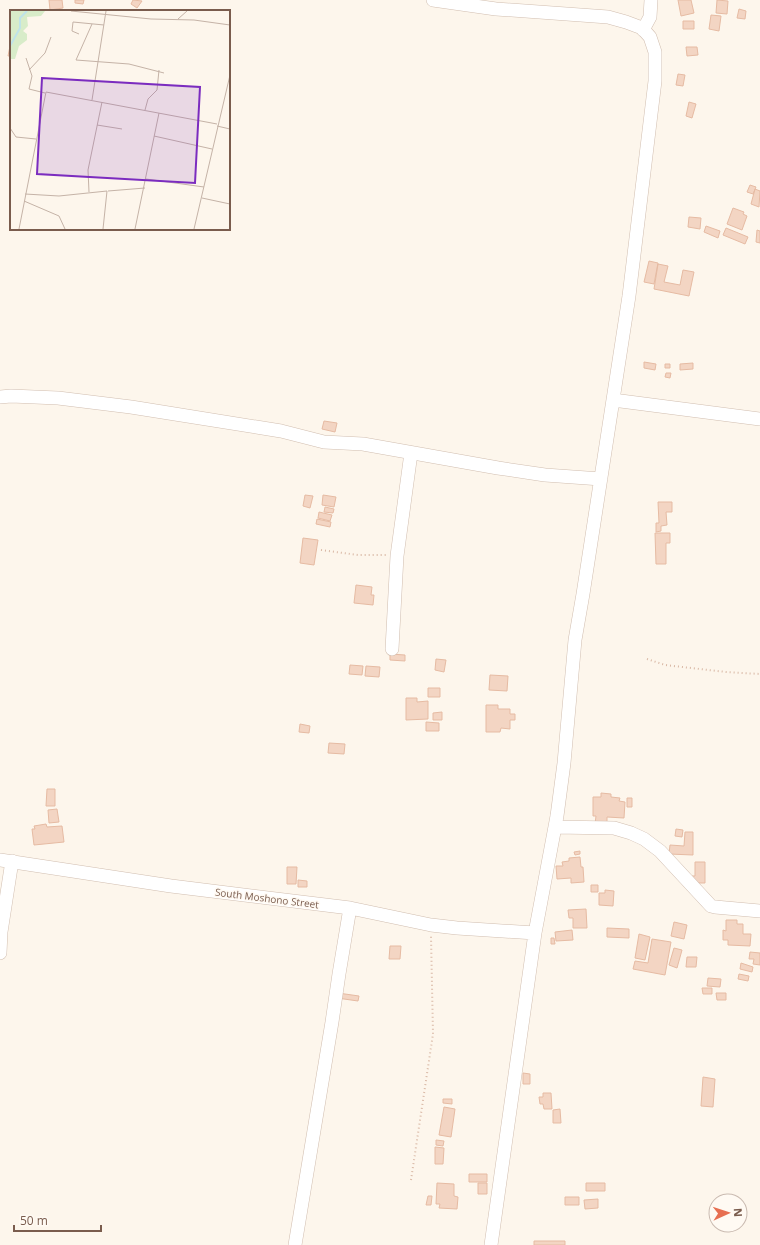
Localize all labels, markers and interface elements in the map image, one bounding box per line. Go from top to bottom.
inset map [10,10,230,230]
street label: South Moshono Street [214,885,320,911]
north arrow [708,1193,748,1233]
scale bar [14,1207,101,1233]
text: N [731,1208,746,1217]
text: 50 m [20,1212,48,1229]

